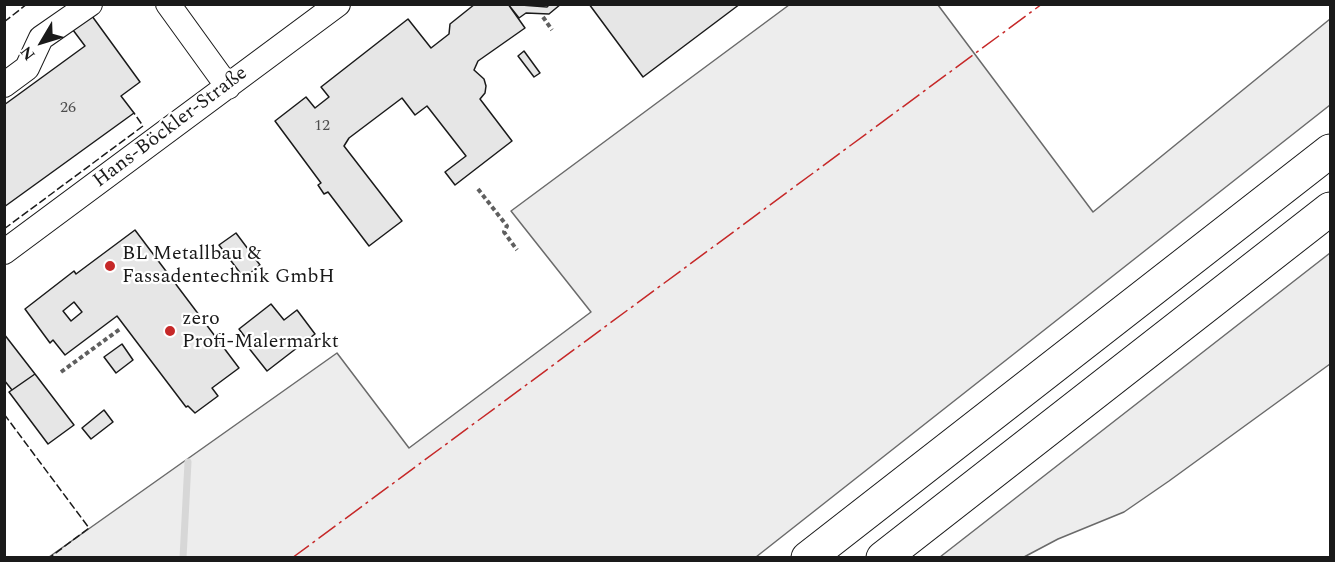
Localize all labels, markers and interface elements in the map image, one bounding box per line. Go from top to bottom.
north arrow [12,12,72,72]
text: N [14,41,41,66]
street label: Hans-Böckler-Straße [89,62,253,194]
house number: 26 [60,99,76,119]
house number: 12 [314,117,330,137]
place label: BL Metallbau & Fassadentechnik GmbH [122,243,335,290]
marker: BL Metallbau & Fassadentechnik GmbH [103,259,117,273]
place label: zero Profi-Malermarkt [182,308,339,355]
marker: zero Profi-Malermarkt [163,324,177,338]

